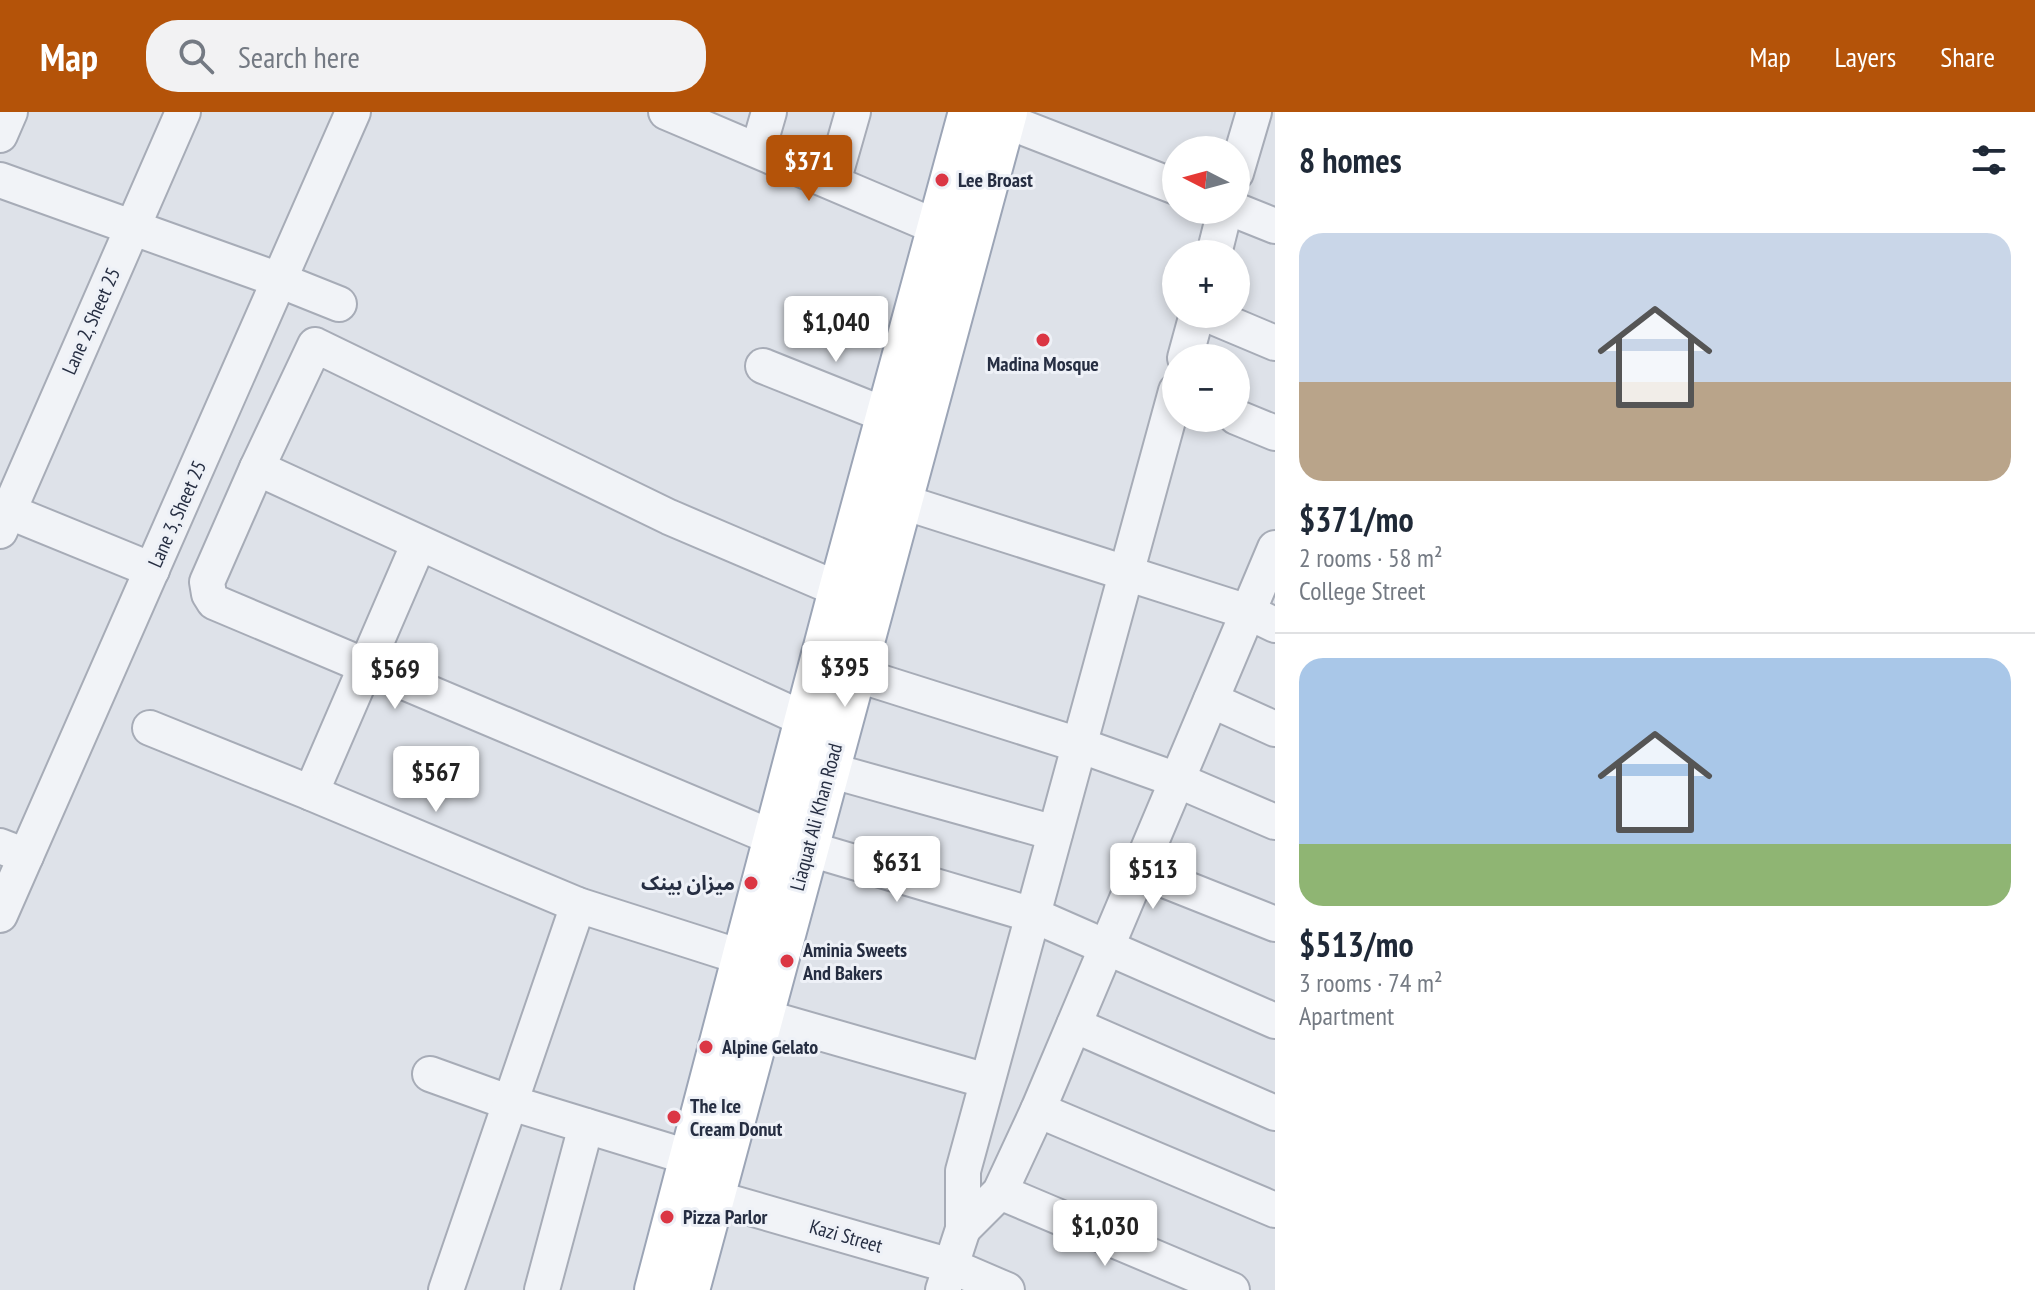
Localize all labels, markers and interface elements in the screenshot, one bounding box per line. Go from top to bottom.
search box [146,20,706,92]
text: Map [40,32,98,81]
icon: search [174,34,218,78]
text: Search here [238,37,360,76]
text: Map [1749,38,1791,75]
text: Layers [1835,38,1896,75]
text: Share [1940,38,1995,75]
pin: $371 [762,135,856,203]
north arrow [1162,136,1250,224]
map controls [1162,136,1250,432]
text: 8 homes [1299,138,1402,182]
icon: filters [1967,138,2011,182]
text: $371 [784,144,834,177]
place label: Lee Broast [958,167,1033,193]
marker: Lee Broast [933,171,951,189]
button: + [1162,240,1250,328]
street label: Lane 2, Sheet 25 [56,263,126,379]
icon: home [1583,285,1727,429]
pin: $1,040 [771,296,901,364]
text: $1,040 [802,305,870,338]
marker: Madina Mosque [1034,331,1052,349]
button: − [1162,344,1250,432]
place label: Madina Mosque [987,351,1099,377]
street label: Lane 3, Sheet 25 [142,456,212,572]
text: $371/mo [1299,497,1414,541]
text: 2 rooms · 58 m² [1299,541,1443,574]
text: College Street [1299,574,1425,607]
pin: $395 [798,641,892,709]
pin: $569 [348,643,442,711]
text: $395 [820,650,870,683]
text: $569 [370,652,420,685]
icon: home [1583,710,1727,854]
street label: Liaquat Ali Khan Road [784,740,848,894]
pin: $567 [389,746,483,814]
text: $567 [411,755,461,788]
pin: $631 [850,836,944,904]
pin: $513 [1106,843,1200,911]
text: $631 [872,845,922,878]
text: $513 [1128,852,1178,885]
place label: میزان بینک [641,870,735,896]
marker: میزان بینک [742,874,760,892]
text: $513/mo [1299,922,1414,966]
place label: Aminia Sweets And Bakers [802,937,907,986]
marker: Aminia Sweets And Bakers [778,952,796,970]
text: 3 rooms · 74 m² [1299,966,1443,999]
text: Apartment [1299,999,1394,1032]
place label: Alpine Gelato [721,1034,818,1060]
marker: Alpine Gelato [697,1038,715,1056]
place label: The Ice Cream Donut [690,1093,783,1142]
marker: The Ice Cream Donut [665,1108,683,1126]
pin: $1,030 [1040,1200,1170,1268]
place label: Pizza Parlor [683,1204,768,1230]
marker: Pizza Parlor [658,1208,676,1226]
text: $1,030 [1071,1209,1139,1242]
street label: Kazi Street [807,1213,886,1259]

